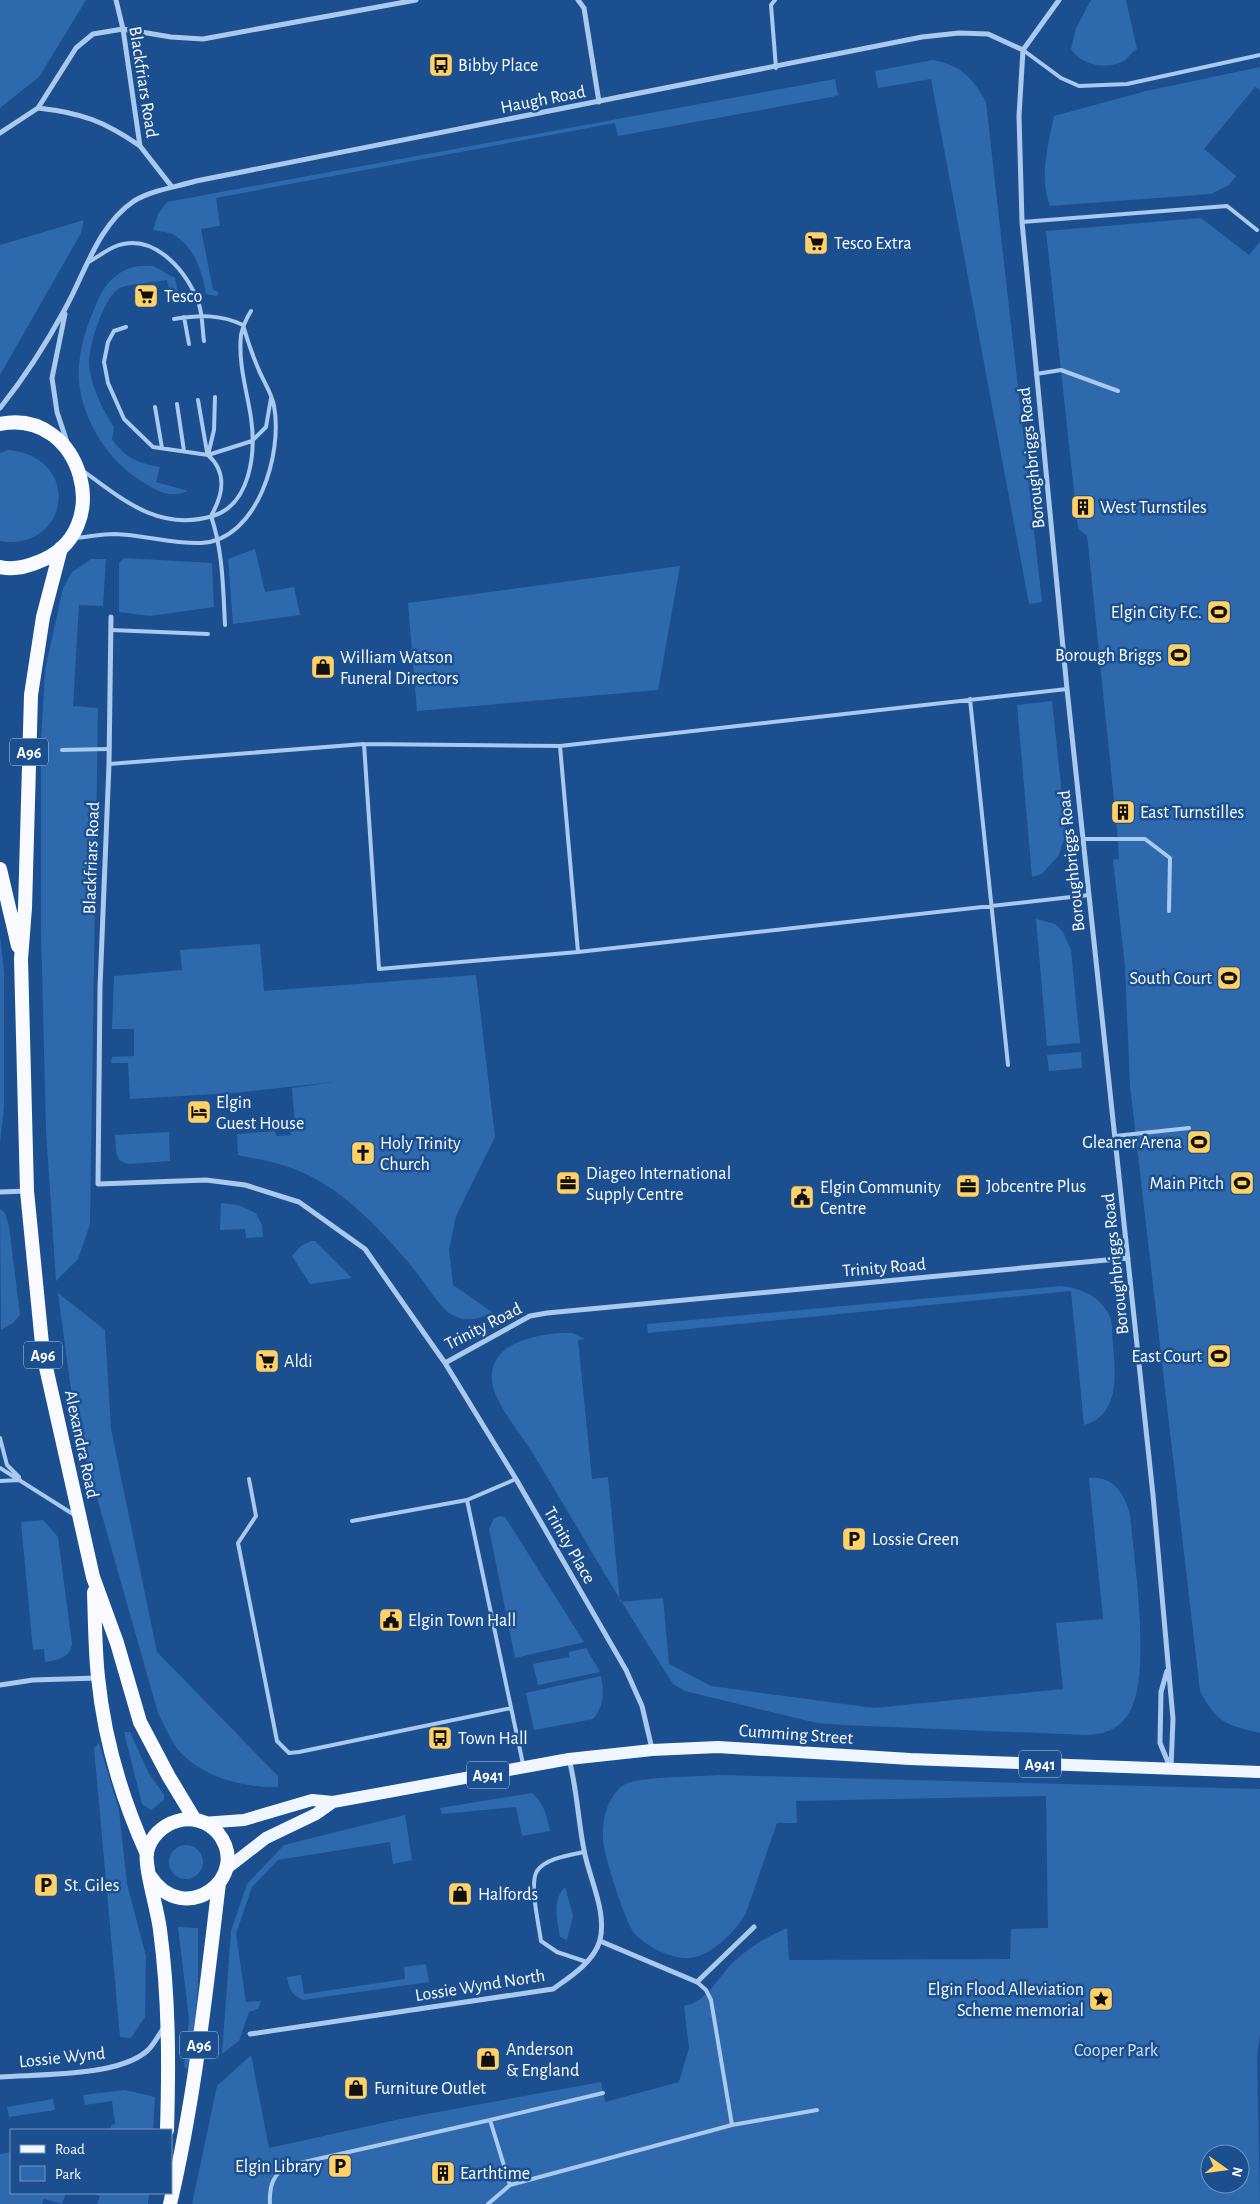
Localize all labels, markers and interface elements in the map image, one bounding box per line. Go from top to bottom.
street label: Blackfriars Road [125,25,161,139]
bus stop icon: Bibby Place [428,52,454,78]
place label: Bibby Place [458,57,538,75]
street label: Haugh Road [499,83,587,117]
supermarket icon: Tesco Extra [803,230,829,256]
place label: Tesco Extra [834,235,912,253]
supermarket icon: Tesco [133,283,159,309]
place label: Tesco [164,288,203,306]
street label: Boroughbriggs Road [1016,386,1048,530]
building icon: West Turnstiles [1070,494,1096,520]
place label: West Turnstiles [1100,499,1207,517]
sports icon: Elgin City F.C. [1206,599,1232,625]
place label: Elgin City F.C. [1111,604,1202,622]
sports icon: Borough Briggs [1166,642,1192,668]
place label: Borough Briggs [1055,647,1162,665]
place label: William Watson Funeral Directors [340,649,459,688]
shop icon: William Watson Funeral Directors [310,654,336,680]
road number: A96 [10,739,48,766]
street label: Boroughbriggs Road [1056,789,1088,933]
building icon: East Turnstilles [1110,799,1136,825]
street label: Blackfriars Road [81,801,103,915]
place label: East Turnstilles [1140,804,1244,822]
sports icon: South Court [1216,965,1242,991]
place label: South Court [1129,970,1212,988]
place label: Elgin Guest House [216,1094,304,1133]
hotel icon: Elgin Guest House [186,1099,212,1125]
sports icon: Gleaner Arena [1186,1129,1212,1155]
place label: Gleaner Arena [1082,1134,1182,1152]
place label: Holy Trinity Church [380,1135,461,1174]
church icon: Holy Trinity Church [350,1140,376,1166]
place label: Diageo International Supply Centre [586,1165,731,1204]
office icon: Diageo International Supply Centre [555,1170,581,1196]
sports icon: Main Pitch [1229,1170,1255,1196]
office icon: Jobcentre Plus [955,1173,981,1199]
place label: Main Pitch [1150,1175,1224,1193]
place label: Jobcentre Plus [986,1178,1086,1196]
place label: Elgin Community Centre [820,1179,941,1218]
public building icon: Elgin Community Centre [789,1184,815,1210]
street label: Boroughbriggs Road [1100,1192,1132,1336]
street label: Trinity Road [842,1255,927,1281]
street label: Trinity Road [442,1300,525,1354]
road number: A96 [24,1342,62,1368]
sports icon: East Court [1206,1343,1232,1369]
supermarket icon: Aldi [254,1348,280,1374]
place label: East Court [1132,1348,1202,1366]
place label: Aldi [284,1353,313,1371]
street label: Alexandra Road [61,1388,101,1500]
street label: Trinity Place [540,1504,598,1587]
parking icon: Lossie Green [841,1526,867,1552]
place label: Lossie Green [872,1531,959,1549]
public building icon: Elgin Town Hall [378,1607,404,1633]
place label: Elgin Town Hall [408,1612,516,1630]
street label: Cumming Street [738,1722,854,1748]
bus stop icon: Town Hall [427,1725,453,1751]
place label: Town Hall [458,1730,528,1748]
road number: A941 [1019,1750,1061,1778]
road number: A941 [467,1762,509,1788]
parking icon: St. Giles [33,1872,59,1898]
place label: St. Giles [64,1877,119,1895]
shop icon: Halfords [447,1881,473,1907]
place label: Halfords [478,1886,538,1904]
street label: Lossie Wynd North [414,1967,546,2005]
place label: Elgin Flood Alleviation Scheme memorial [927,1981,1084,2020]
place icon: Elgin Flood Alleviation Scheme memorial [1088,1986,1114,2012]
road number: A96 [180,2032,218,2058]
place label: Anderson & England [506,2041,579,2080]
park label: Cooper Park [1074,2042,1159,2060]
street label: Lossie Wynd [18,2044,106,2071]
shop icon: Anderson & England [475,2046,501,2072]
shop icon: Furniture Outlet [343,2075,369,2101]
place label: Furniture Outlet [374,2080,486,2098]
legend [10,2129,172,2194]
text: Road [55,2142,85,2157]
north arrow [1200,2144,1250,2194]
parking icon: Elgin Library [327,2153,353,2179]
place label: Elgin Library [235,2158,322,2176]
building icon: Earthtime [430,2160,456,2186]
place label: Earthtime [460,2165,530,2183]
text: N [1229,2165,1245,2178]
text: Park [55,2167,81,2182]

